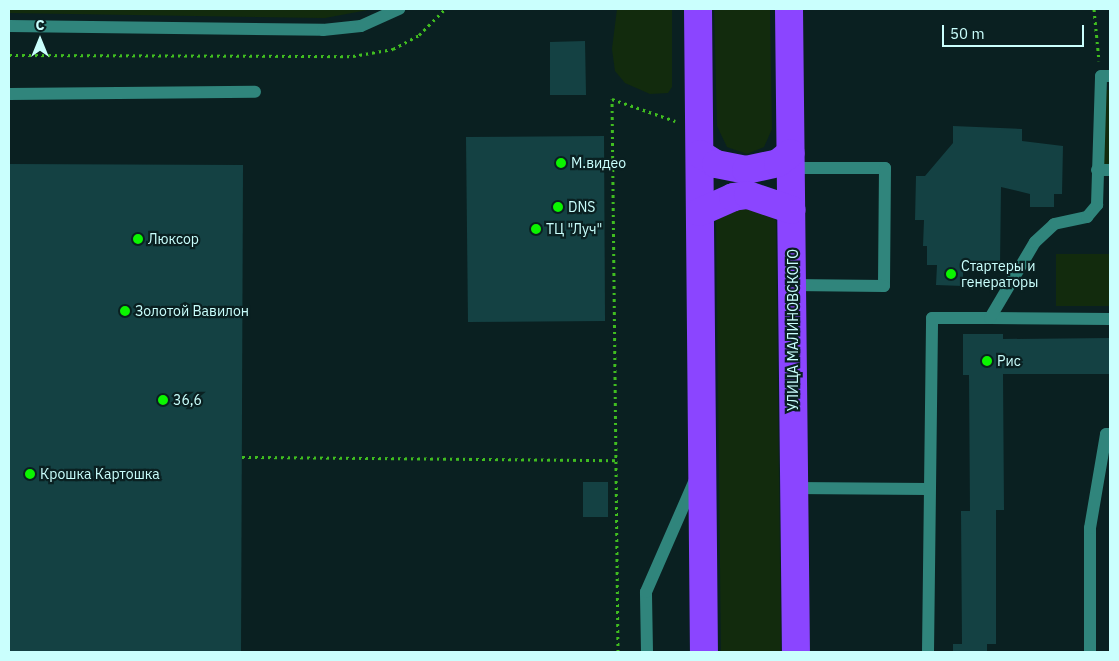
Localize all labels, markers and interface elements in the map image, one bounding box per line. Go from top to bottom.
north arrow [15,15,65,65]
scale bar [944,15,1086,47]
text: С [35,16,45,34]
text: 50 m [950,24,985,43]
place label: М.видео [571,155,626,171]
marker: М.видео [555,157,567,169]
place label: DNS [568,199,595,215]
marker: DNS [552,201,564,213]
place label: ТЦ "Луч" [546,221,602,237]
marker: ТЦ "Луч" [530,223,542,235]
place label: Люксор [148,231,199,247]
marker: Люксор [132,233,144,245]
street label: УЛИЦА МАЛИНОВСКОГО [785,249,801,411]
place label: Стартеры и генераторы [961,258,1038,290]
marker: Стартеры и генераторы [945,268,957,280]
place label: Золотой Вавилон [135,303,249,319]
marker: Золотой Вавилон [119,305,131,317]
place label: Рис [997,353,1021,369]
marker: Рис [981,355,993,367]
place label: 36,6 [173,392,202,408]
marker: 36,6 [157,394,169,406]
place label: Крошка Картошка [40,466,160,482]
marker: Крошка Картошка [24,468,36,480]

